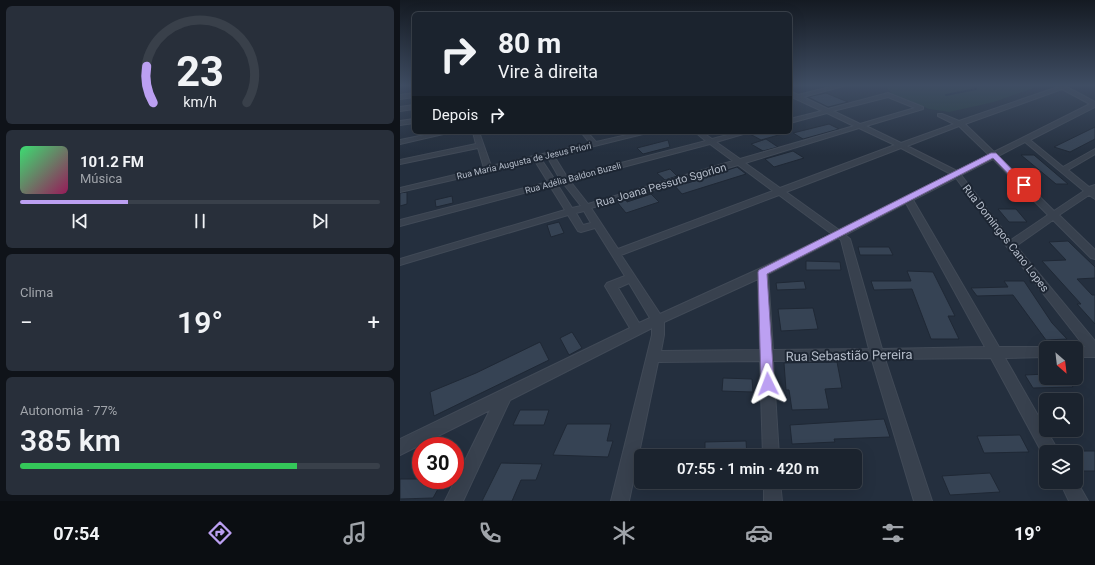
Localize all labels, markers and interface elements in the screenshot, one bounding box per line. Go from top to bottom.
text: 80 m [498,27,561,60]
icon: right [432,28,484,80]
text: 23 [176,47,224,96]
text: Vire à direita [498,61,598,82]
text: km/h [183,93,217,109]
icon: right [486,104,508,126]
text: Depois [432,106,478,124]
street label: Rua Maria Augusta de Jesus Priori [456,141,592,181]
text: 101.2 FM [80,153,144,171]
street label: Rua Adélia Baldon Buzeli [524,160,622,196]
street label: Rua Joana Pessuto Sgorlon [594,161,728,210]
pin [1007,168,1041,202]
text: Música [80,171,122,186]
icon: arrive [1013,174,1035,196]
street label: Rua Domingos Cano Lopes [960,182,1052,295]
icon: previous [69,210,91,232]
icon: pause [189,210,211,232]
icon: next [309,210,331,232]
text: Clima [20,285,53,300]
text: 19° [177,305,223,340]
text: − [20,310,33,335]
text: + [368,310,380,335]
north arrow [1039,341,1083,385]
map controls [1039,341,1083,489]
street label: Rua Sebastião Pereira [785,347,913,364]
position arrow [747,363,789,405]
button: search [1039,393,1083,437]
text: Autonomia · 77% [20,403,117,418]
text: 385 km [20,423,121,458]
speed limit sign: 30 [412,437,464,489]
button: layers [1039,445,1083,489]
text: 07:55 · 1 min · 420 m [677,460,819,478]
icon: directions [206,519,234,547]
icon: music [341,519,369,547]
icon: phone [476,519,504,547]
icon: climate [610,519,638,547]
icon: car [745,519,773,547]
icon: filters [879,519,907,547]
text: 07:54 [53,523,100,544]
text: 19° [1014,523,1042,544]

